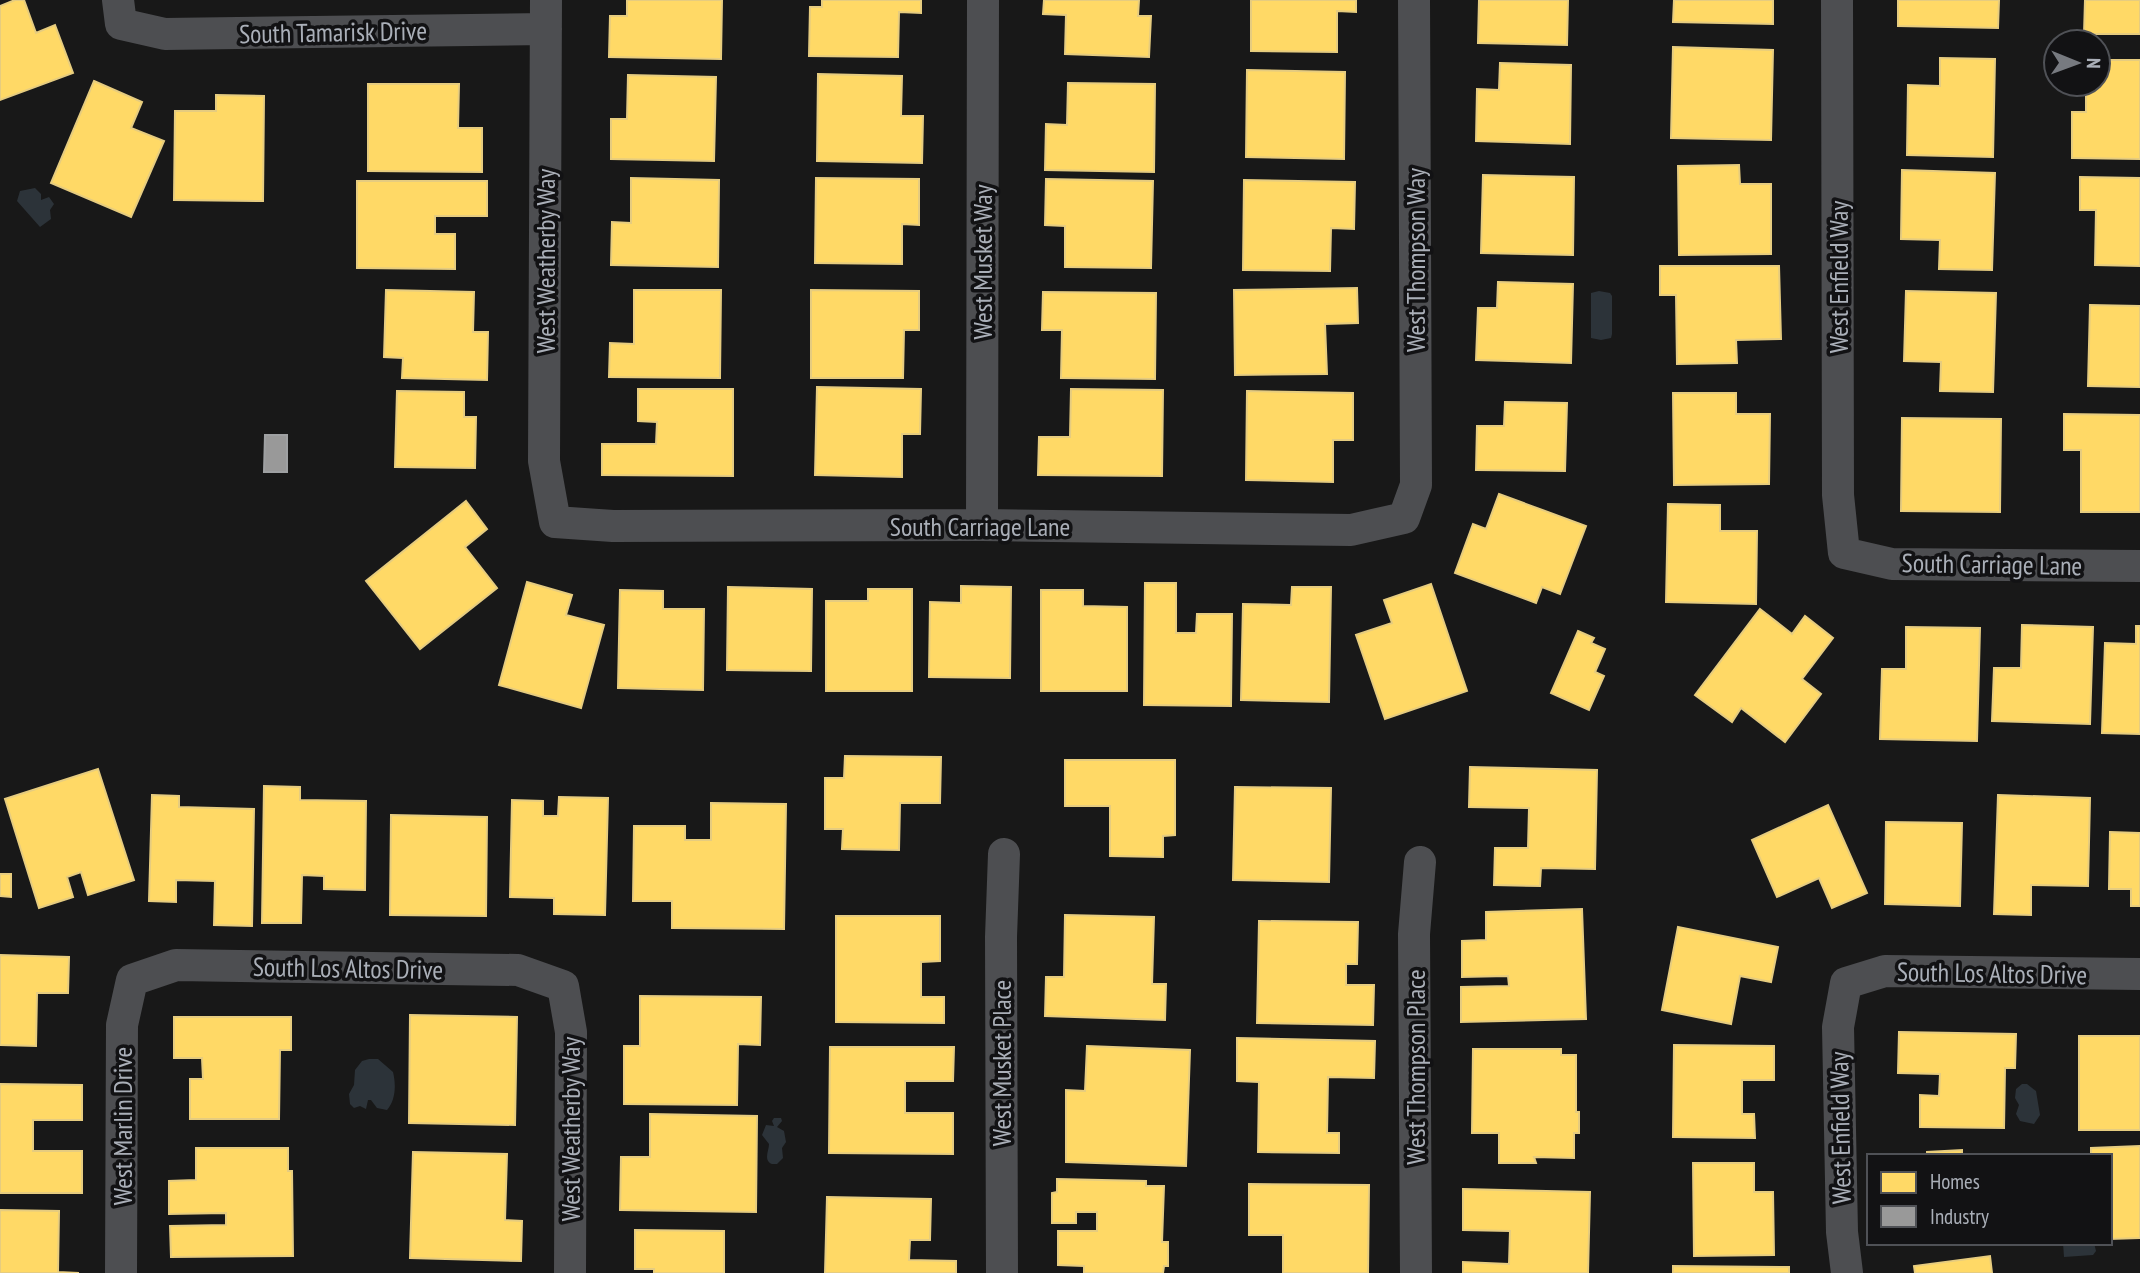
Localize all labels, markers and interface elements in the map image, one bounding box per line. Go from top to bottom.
street label: South Tamarisk Drive [239,14,427,50]
north arrow [2042,28,2112,98]
text: N [2082,58,2106,69]
street label: West Thompson Way [1399,168,1432,352]
street label: West Weatherby Way [529,169,562,353]
street label: West Musket Way [966,184,999,339]
street label: West Enfield Way [1822,200,1855,353]
street label: South Carriage Lane [890,510,1070,543]
street label: South Carriage Lane [1901,546,2083,582]
street label: South Los Altos Drive [253,950,443,986]
street label: South Los Altos Drive [1897,955,2087,991]
street label: West Thompson Place [1399,969,1432,1165]
street label: West Musket Place [985,980,1018,1146]
street label: West Weatherby Way [554,1037,587,1221]
street label: West Marlin Drive [106,1047,139,1205]
street label: West Enfield Way [1822,1051,1858,1205]
legend [1867,1154,2112,1245]
text: Homes [1930,1168,1980,1195]
text: Industry [1930,1203,1989,1230]

